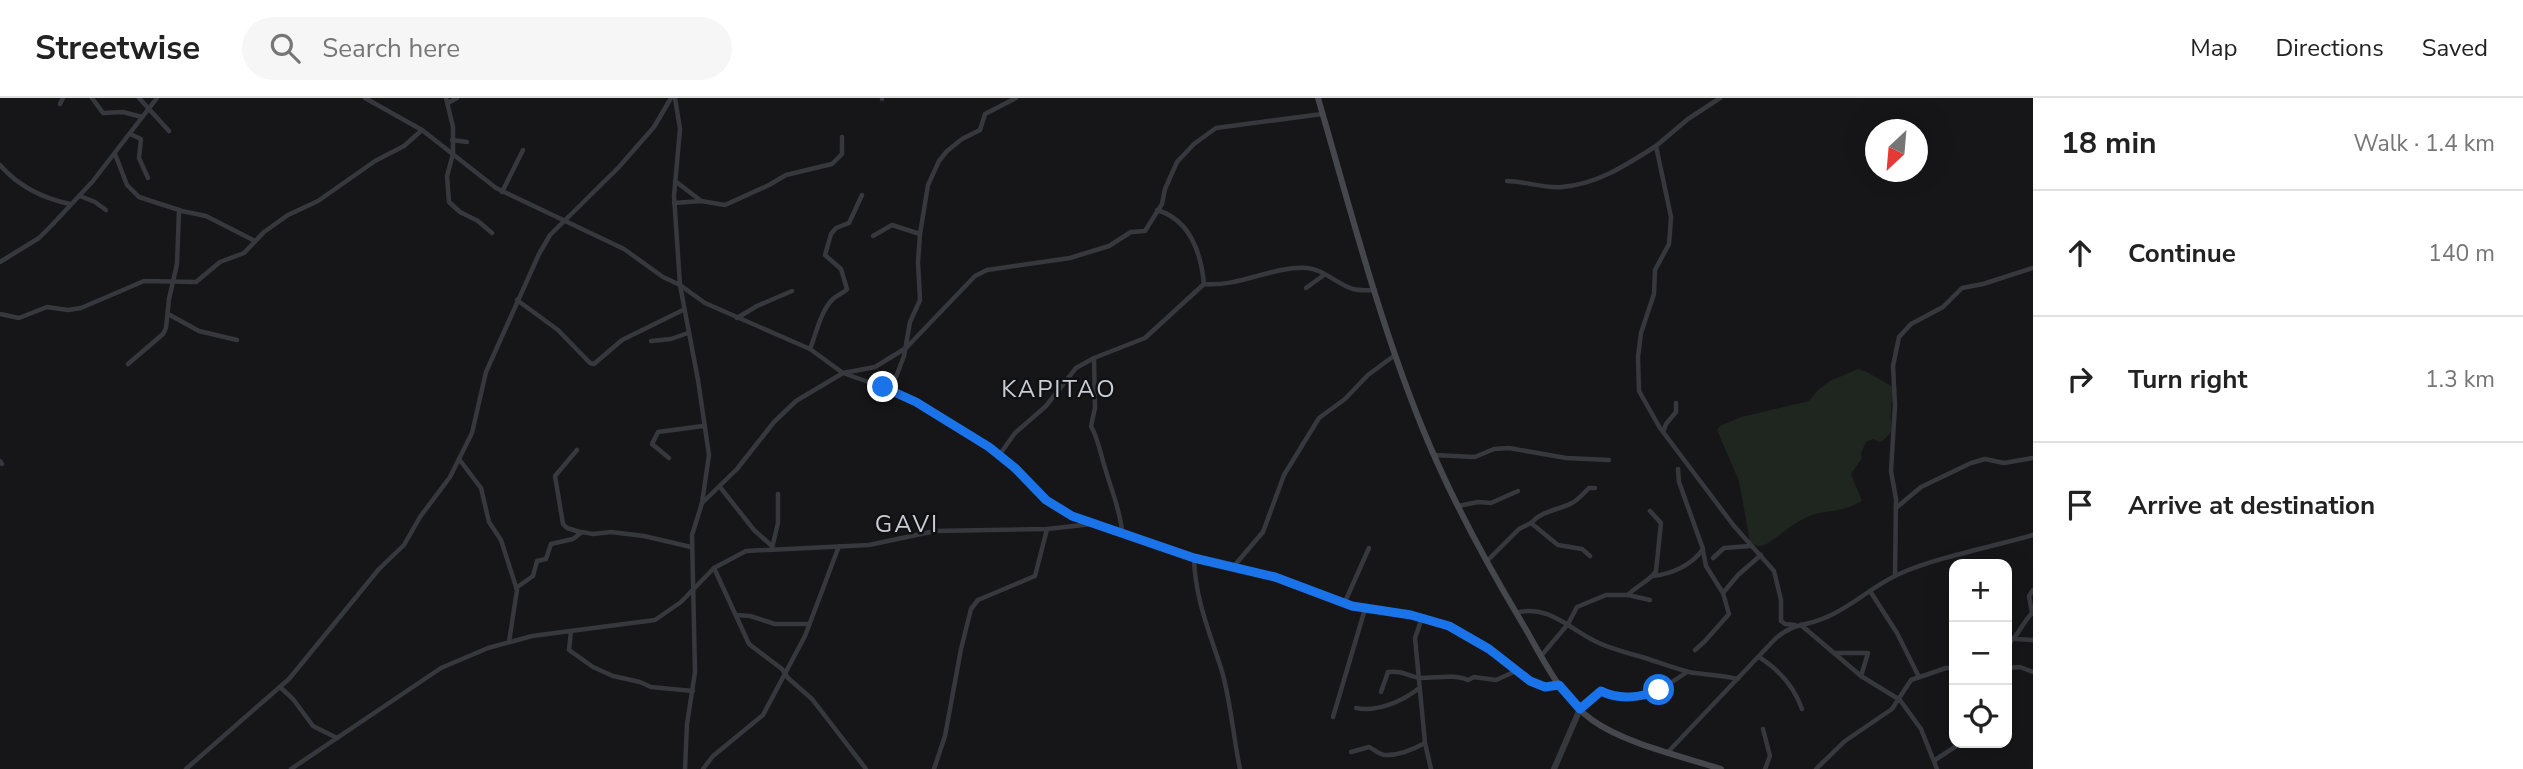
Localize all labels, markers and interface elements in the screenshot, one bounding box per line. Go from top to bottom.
search box [242,17,732,80]
text: Streetwise [35,26,200,71]
icon: search [266,29,304,67]
text: Search here [322,31,460,66]
text: Map [2190,32,2237,64]
text: Directions [2275,32,2384,64]
text: Saved [2422,32,2488,64]
north arrow [1865,119,1928,182]
text: 18 min [2061,123,2157,164]
text: Walk · 1.4 km [2353,128,2495,159]
icon: ahead [2061,234,2099,272]
text: Continue [2128,236,2236,271]
text: 140 m [2428,238,2495,269]
icon: right [2061,360,2099,398]
text: Turn right [2128,362,2247,397]
text: 1.3 km [2425,364,2495,395]
route end [867,371,898,402]
district label: KAPITAO [1001,373,1117,405]
icon: arrive [2061,486,2099,524]
text: Arrive at destination [2128,488,2375,523]
district label: GAVI [875,508,939,540]
map controls [1949,559,2012,748]
button: + [1949,559,2012,622]
button: − [1949,622,2012,685]
route start [1643,674,1674,705]
button: locate [1949,685,2012,748]

